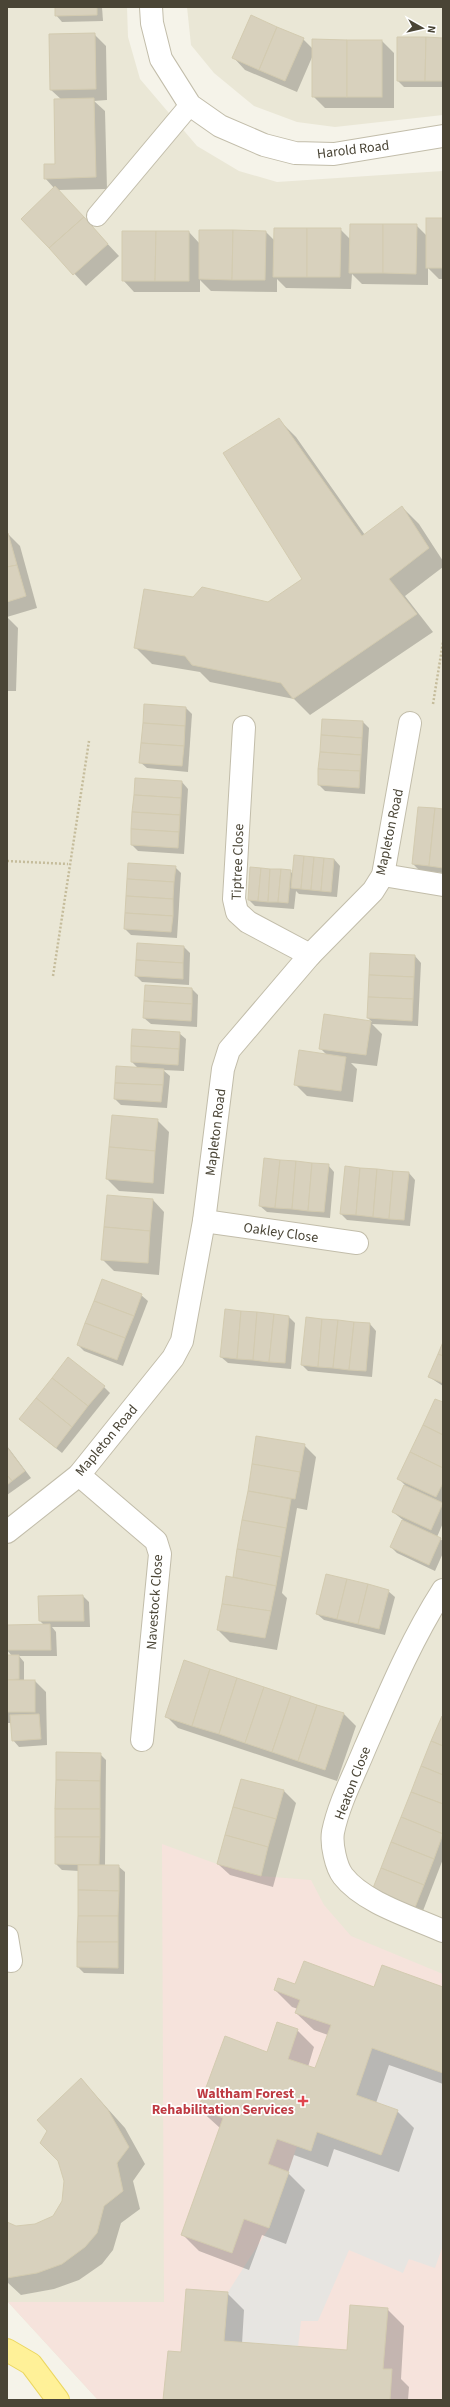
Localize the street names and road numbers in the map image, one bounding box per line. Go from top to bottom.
street label: Harold Road [316,136,390,164]
street label: Mapleton Road [371,787,409,877]
street label: Tiptree Close [227,823,249,901]
street label: Mapleton Road [201,1087,231,1177]
street label: Oakley Close [242,1218,320,1248]
street label: Mapleton Road [71,1401,143,1481]
street label: Navestock Close [142,1554,168,1650]
street label: Heaton Close [330,1744,376,1823]

